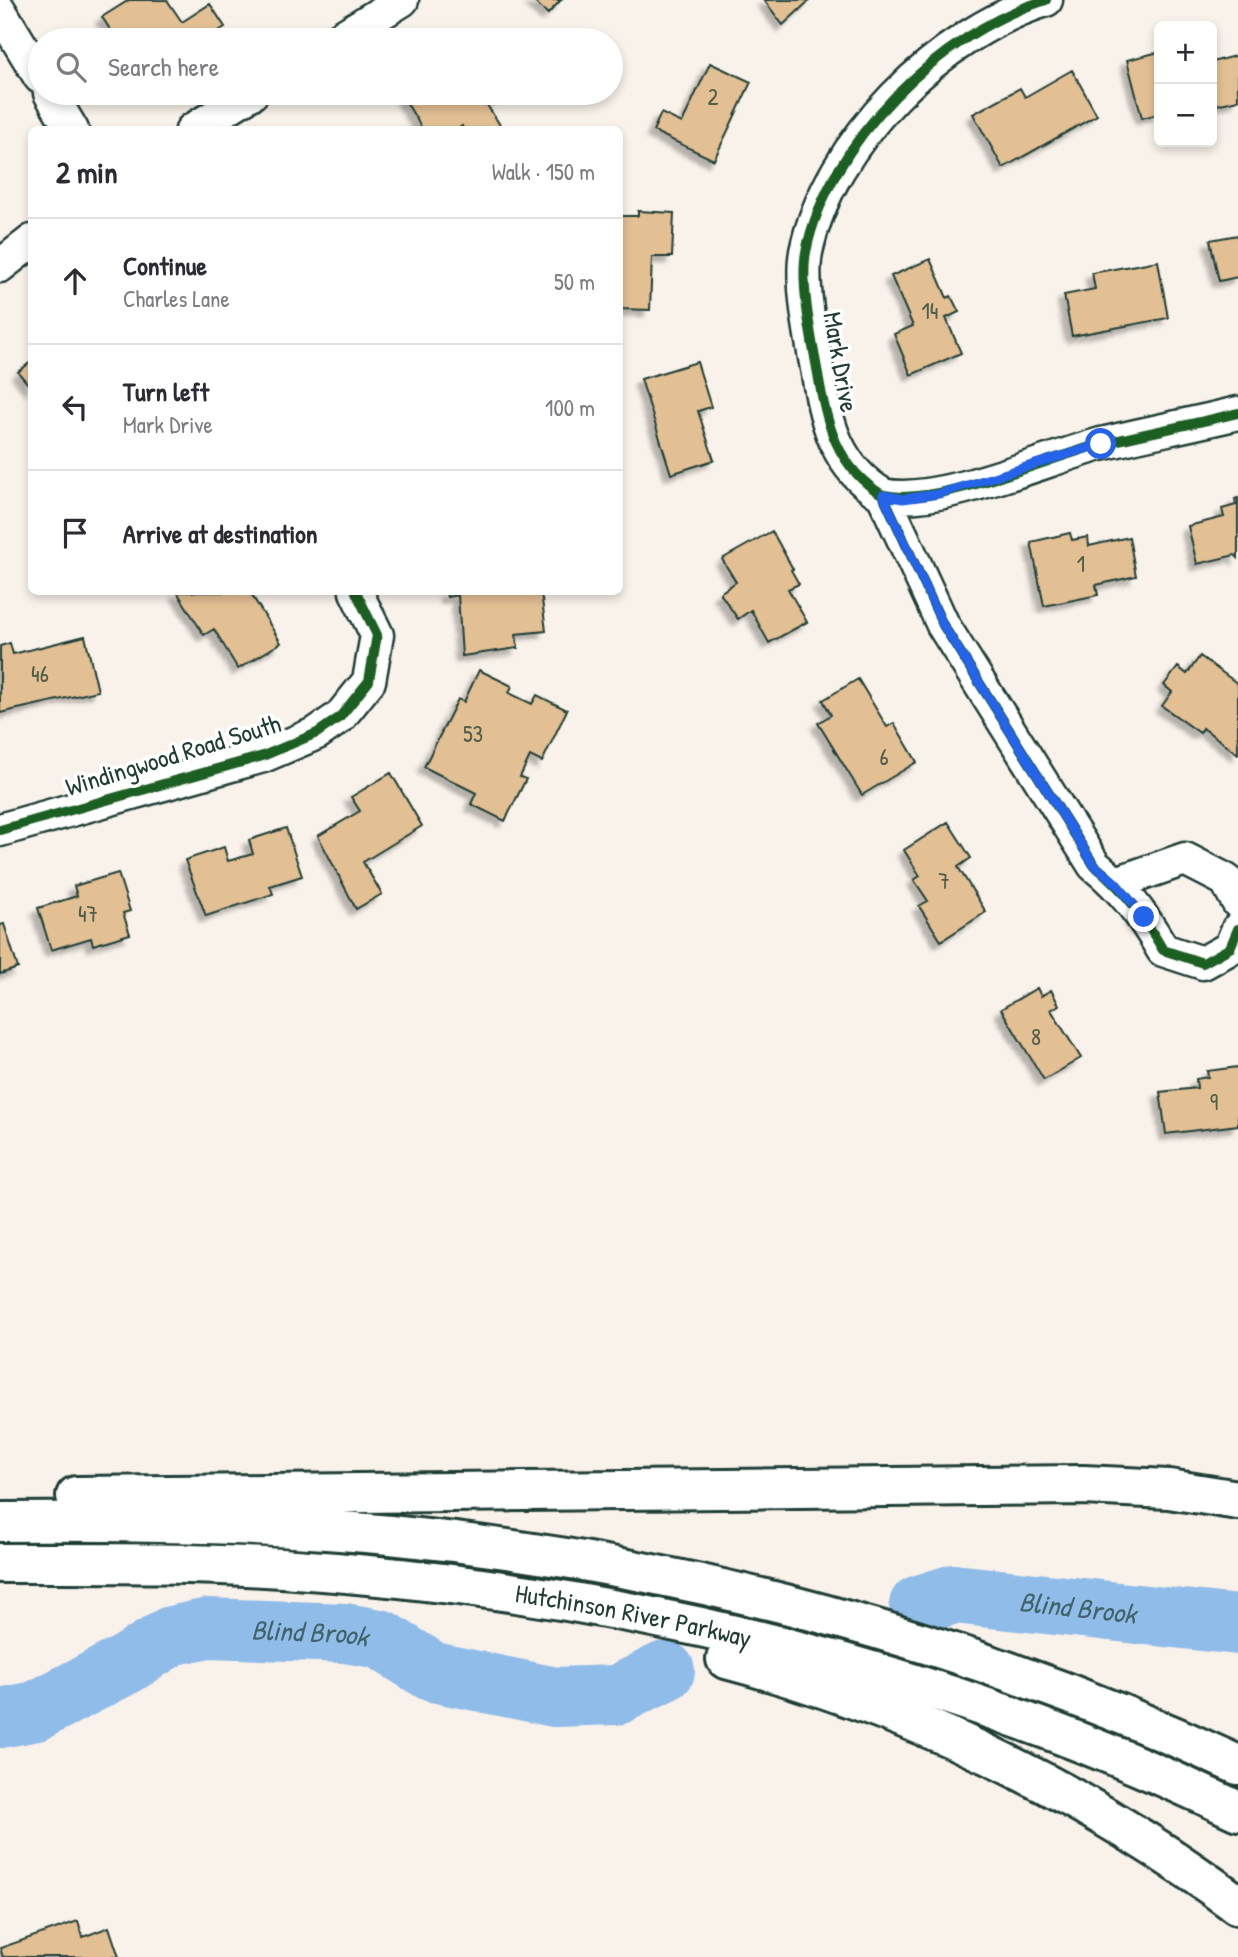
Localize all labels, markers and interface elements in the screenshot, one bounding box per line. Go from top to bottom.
map controls [1154,21,1217,147]
button: + [1154,21,1217,84]
search box [28,28,623,105]
icon: search [52,48,90,86]
text: Search here [108,49,219,84]
house number: 2 [708,81,719,112]
button: − [1154,84,1217,147]
text: 2 min [56,152,118,192]
text: Walk · 150 m [492,156,595,187]
text: Continue [123,248,207,283]
icon: ahead [56,262,94,300]
text: 50 m [554,266,595,297]
text: Charles Lane [123,283,230,314]
house number: 14 [922,295,938,326]
street label: Mark Drive [815,309,868,415]
text: Turn left [123,374,209,409]
icon: left [56,388,94,426]
text: 100 m [545,392,595,423]
text: Mark Drive [123,409,213,440]
route start [1085,428,1116,459]
icon: arrive [56,514,94,552]
text: Arrive at destination [123,516,318,551]
house number: 1 [1077,548,1085,579]
house number: 46 [31,658,49,689]
street label: Windingwood Road South [61,705,285,804]
house number: 53 [463,718,483,749]
house number: 6 [879,741,889,772]
house number: 7 [938,865,950,896]
house number: 47 [78,898,98,929]
route end [1128,901,1159,932]
house number: 8 [1031,1021,1041,1052]
house number: 9 [1210,1086,1218,1117]
street label: Hutchinson River Parkway [513,1575,755,1655]
water label: Blind Brook [1017,1582,1140,1633]
water label: Blind Brook [251,1611,374,1656]

